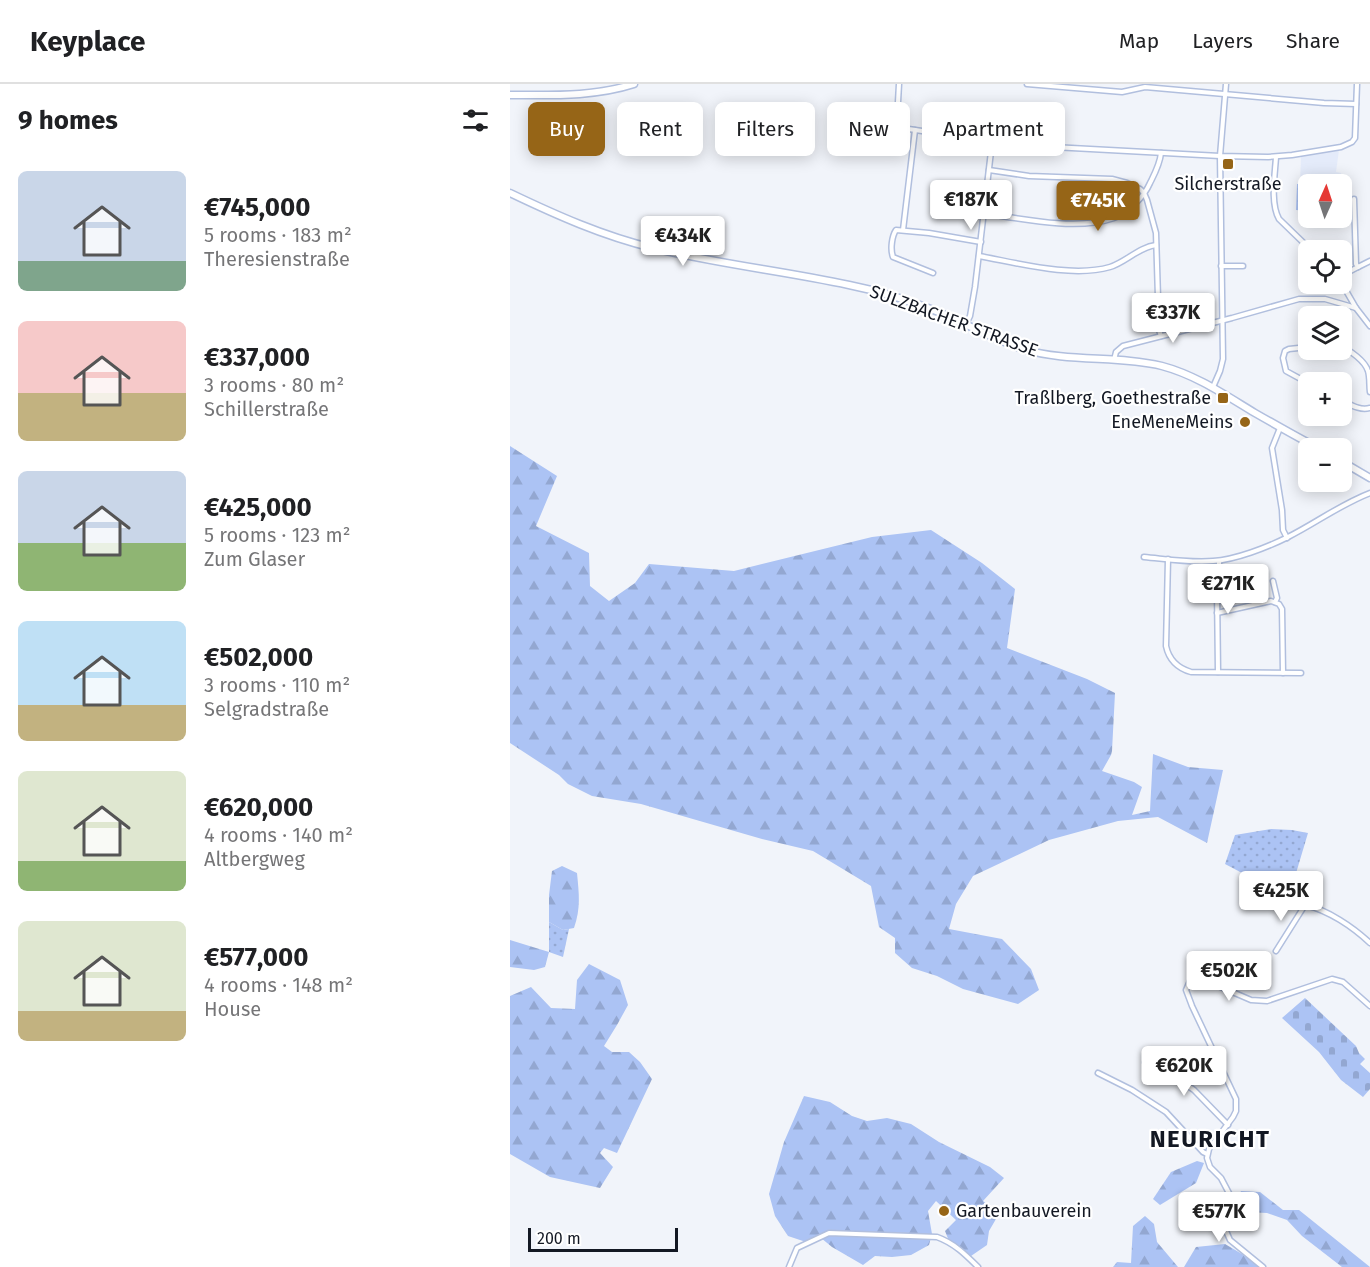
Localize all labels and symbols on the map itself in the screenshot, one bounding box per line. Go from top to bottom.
marker: Silcherstraße [1221,157,1235,171]
place label: Silcherstraße [1174,173,1282,195]
north arrow [1298,174,1352,228]
pin: €187K [929,180,1013,231]
pin: €745K [1056,181,1140,232]
pin: €434K [641,216,725,267]
street label: SULZBACHER STRASSE [867,280,1041,362]
pin: €337K [1131,293,1215,344]
place label: Traßlberg, Goethestraße [1015,387,1211,409]
marker: Traßlberg, Goethestraße [1216,391,1230,405]
place label: EneMeneMeins [1111,411,1233,433]
marker: EneMeneMeins [1238,415,1252,429]
pin: €271K [1186,564,1270,615]
pin: €425K [1239,871,1323,922]
pin: €502K [1187,951,1271,1002]
pin: €620K [1142,1046,1226,1097]
district label: NEURICHT [1150,1125,1270,1153]
pin: €577K [1177,1192,1261,1243]
place label: Gartenbauverein [956,1200,1092,1222]
marker: Gartenbauverein [937,1204,951,1218]
scale bar [528,1225,678,1252]

